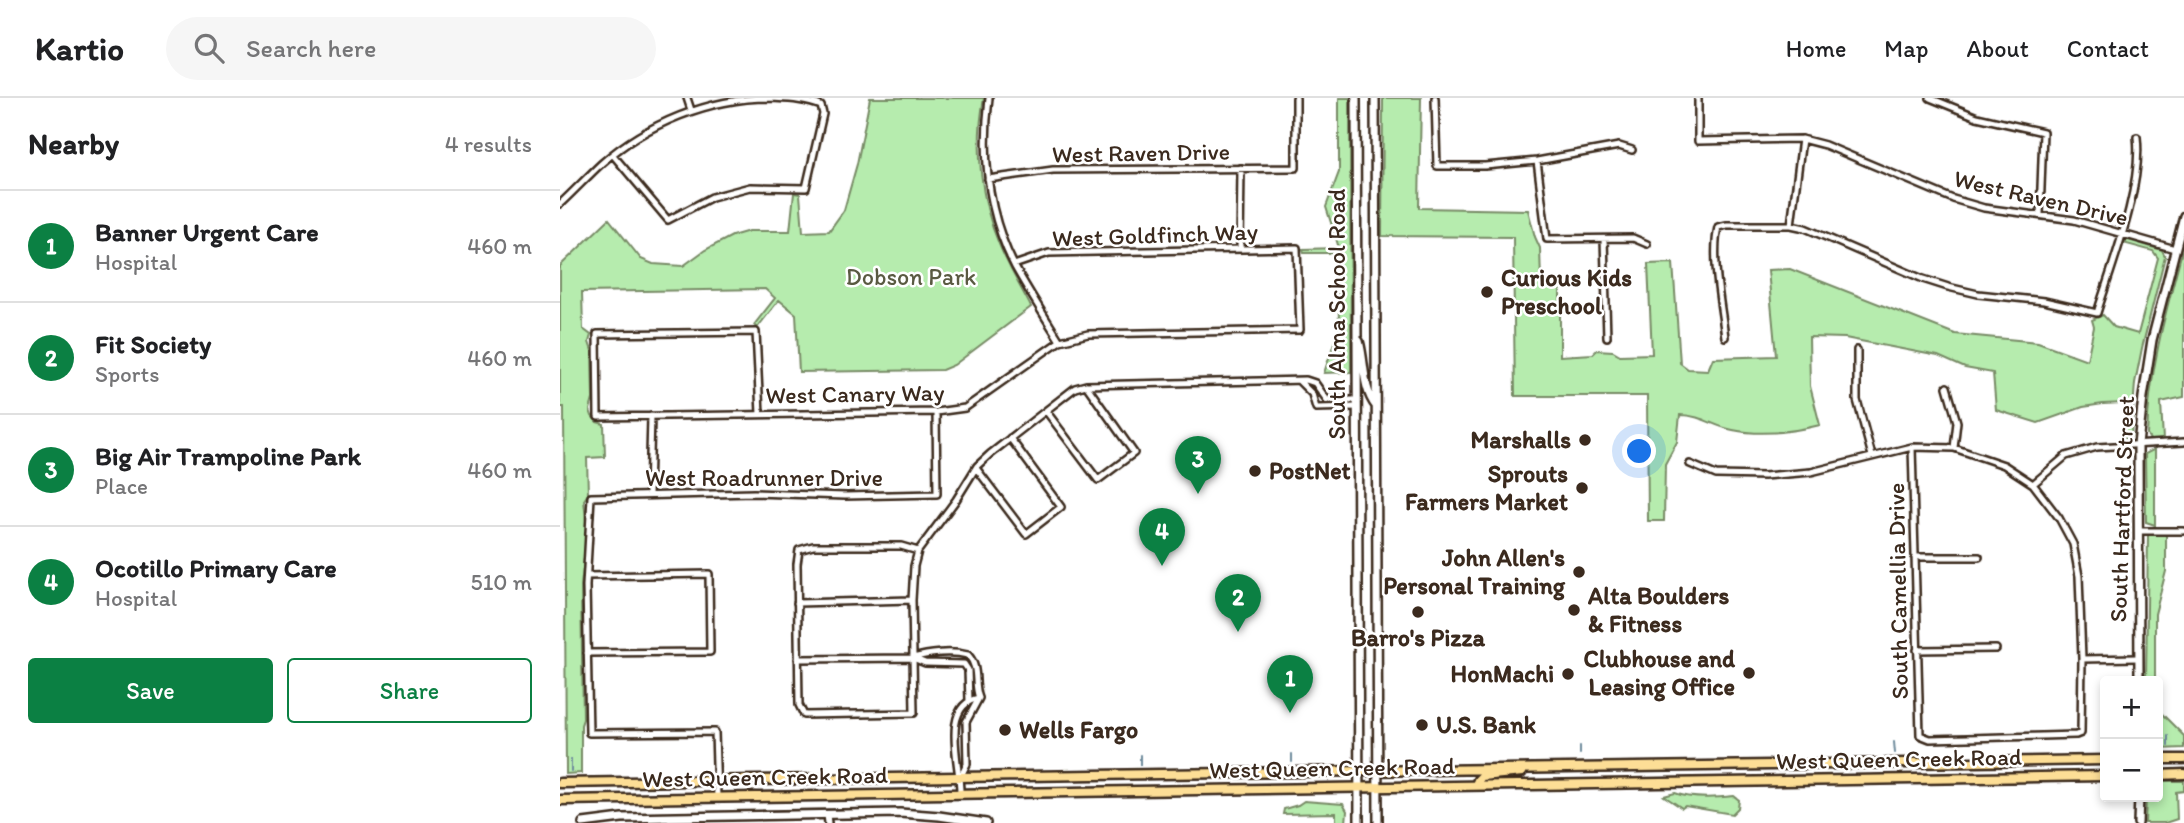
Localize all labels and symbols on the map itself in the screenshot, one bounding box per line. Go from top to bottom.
street label: West Raven Drive [1052,136,1230,169]
street label: West Raven Drive [1951,163,2131,232]
street label: South Alma School Road [1322,188,1351,439]
street label: West Goldfinch Way [1052,216,1258,253]
park label: Dobson Park [846,262,976,291]
place label: Curious Kids Preschool [1501,263,1632,320]
marker: Curious Kids Preschool [1479,284,1495,300]
street label: West Canary Way [765,377,945,410]
street label: South Hartford Street [2103,395,2140,623]
place label: Marshalls [1470,425,1571,454]
marker: Marshalls [1577,432,1593,448]
your location [1622,434,1656,468]
pin: 3 [1175,436,1221,494]
place label: PostNet [1269,456,1351,485]
place label: Sprouts Farmers Market [1405,459,1568,516]
street label: West Roadrunner Drive [645,463,883,492]
marker: PostNet [1247,463,1263,479]
marker: Sprouts Farmers Market [1574,480,1590,496]
street label: South Camellia Drive [1881,482,1914,700]
pin: 4 [1139,508,1185,566]
place label: John Allen's Personal Training [1383,543,1566,601]
marker: John Allen's Personal Training [1571,564,1587,580]
pin: 2 [1215,574,1261,632]
place label: Alta Boulders & Fitness [1587,581,1729,638]
marker: Alta Boulders & Fitness [1566,602,1582,618]
marker: Barro's Pizza [1410,604,1426,620]
place label: Barro's Pizza [1351,623,1485,652]
place label: Clubhouse and Leasing Office [1584,644,1736,702]
pin: 1 [1267,655,1313,713]
place label: HonMachi [1451,659,1554,688]
marker: Clubhouse and Leasing Office [1741,665,1757,681]
marker: HonMachi [1560,666,1576,682]
place label: U.S. Bank [1436,710,1537,739]
place label: Wells Fargo [1019,715,1138,745]
marker: U.S. Bank [1414,717,1430,733]
marker: Wells Fargo [997,722,1013,738]
street label: West Queen Creek Road [1776,742,2022,775]
street label: West Queen Creek Road [1209,751,1455,784]
street label: West Queen Creek Road [642,760,888,793]

